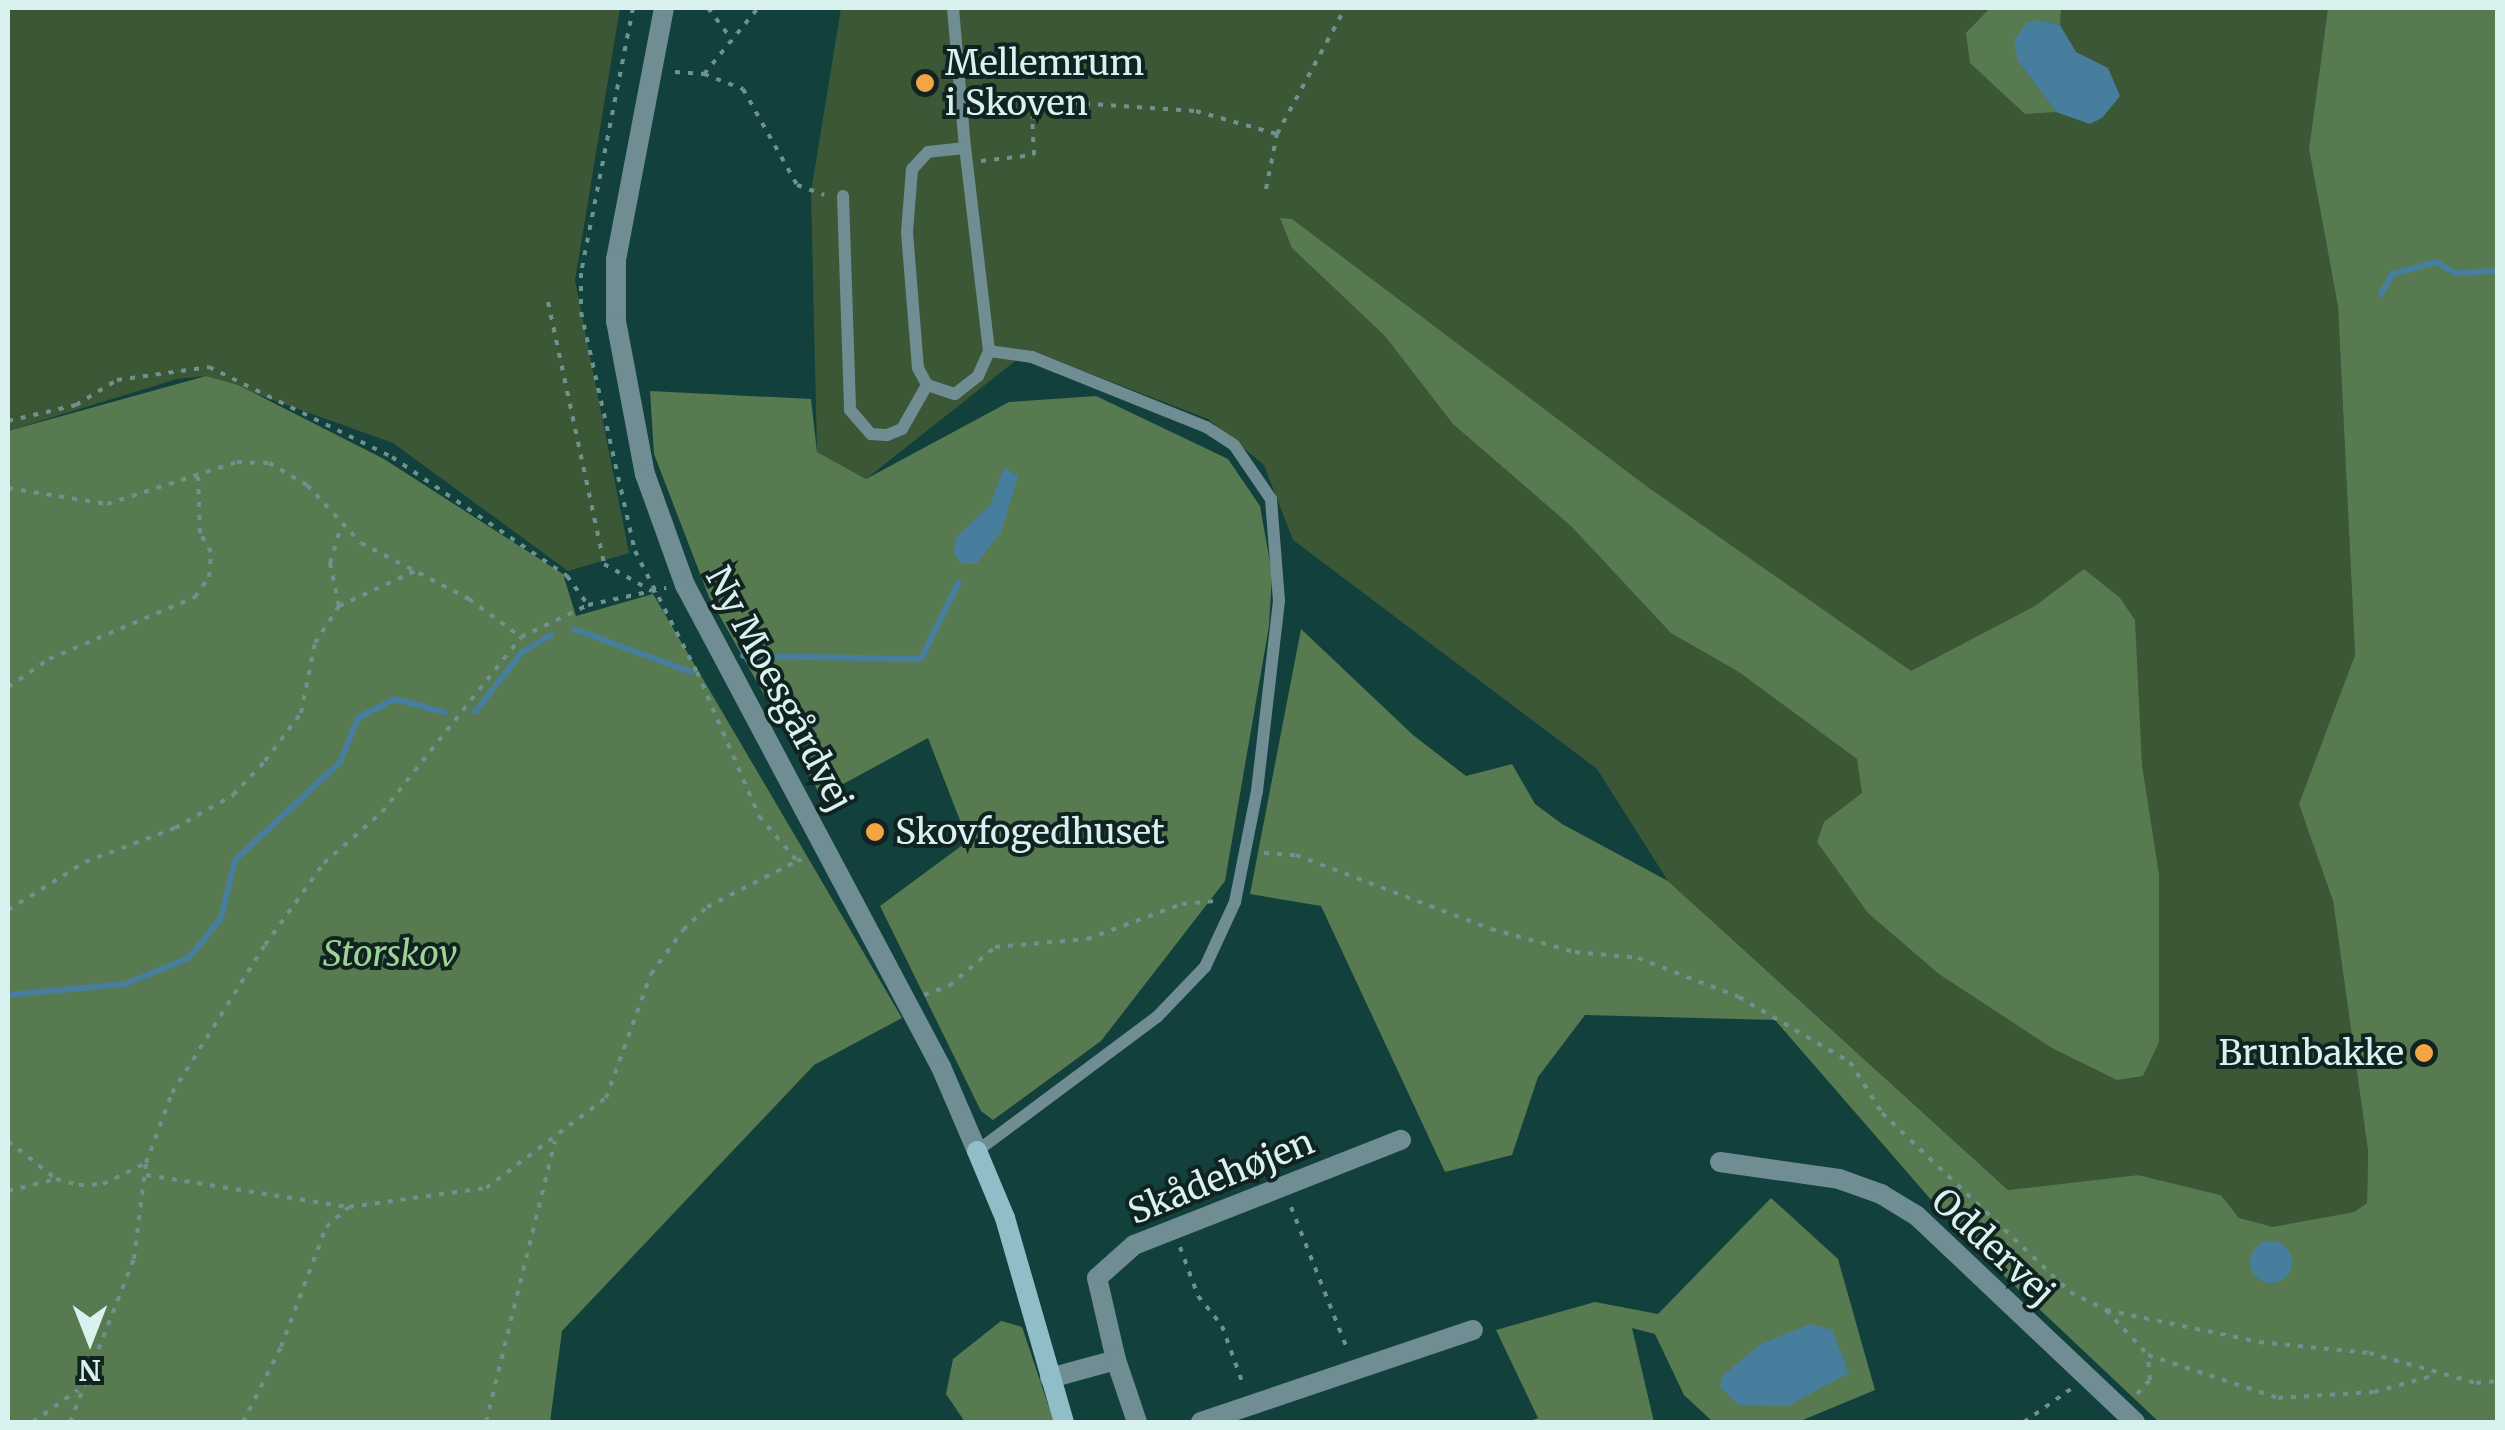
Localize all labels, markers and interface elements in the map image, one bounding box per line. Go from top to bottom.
place label: Mellemrum i Skoven [945,42,1144,124]
marker: Mellemrum i Skoven [914,72,936,94]
street label: Ny Moesgårdvej [697,560,861,818]
place label: Skovfogedhuset [895,811,1165,853]
marker: Skovfogedhuset [864,821,886,843]
park label: Storskov [323,933,457,975]
place label: Brunbakke [2218,1032,2404,1074]
marker: Brunbakke [2413,1042,2435,1064]
street label: Skådehøjen [1122,1121,1320,1233]
street label: Oddervej [1923,1180,2063,1314]
north arrow [40,1290,140,1390]
text: N [79,1352,101,1388]

